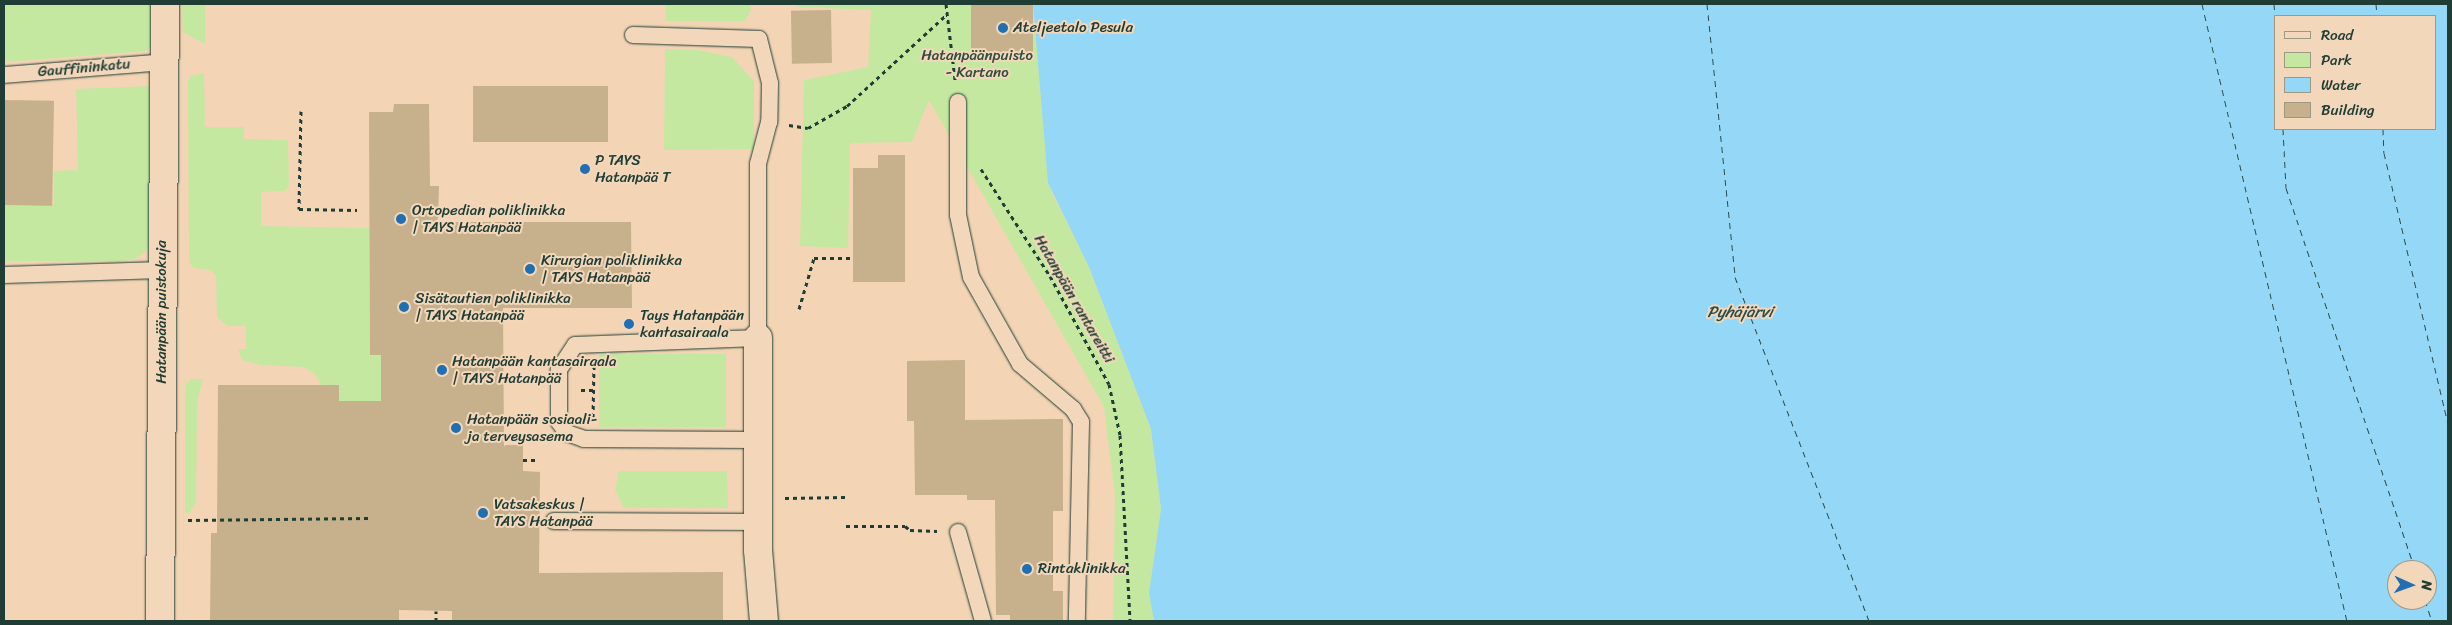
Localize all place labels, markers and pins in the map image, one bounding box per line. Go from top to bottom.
place label: Ateljeetalo Pesula [1013,19,1134,37]
marker: Ateljeetalo Pesula [997,22,1009,34]
place label: P TAYS Hatanpää T [595,151,671,186]
marker: P TAYS Hatanpää T [579,163,591,175]
place label: Ortopedian poliklinikka | TAYS Hatanpää [412,201,565,236]
marker: Ortopedian poliklinikka | TAYS Hatanpää [394,212,408,226]
place label: Kirurgian poliklinikka | TAYS Hatanpää [541,251,682,286]
marker: Kirurgian poliklinikka | TAYS Hatanpää [523,262,537,276]
place label: Sisätautien poliklinikka | TAYS Hatanpää [415,289,571,324]
marker: Sisätautien poliklinikka | TAYS Hatanpää [397,300,411,314]
place label: Tays Hatanpään kantasairaala [640,306,744,341]
marker: Tays Hatanpään kantasairaala [622,317,636,331]
place label: Hatanpään kantasairaala | TAYS Hatanpää [452,352,616,387]
marker: Hatanpään kantasairaala | TAYS Hatanpää [436,364,448,376]
place label: Hatanpään sosiaali- ja terveysasema [467,410,598,445]
marker: Hatanpään sosiaali- ja terveysasema [449,421,463,435]
place label: Vatsakeskus | TAYS Hatanpää [494,495,593,530]
marker: Vatsakeskus | TAYS Hatanpää [476,506,490,520]
place label: Rintaklinikka [1038,560,1125,578]
marker: Rintaklinikka [1020,562,1034,576]

